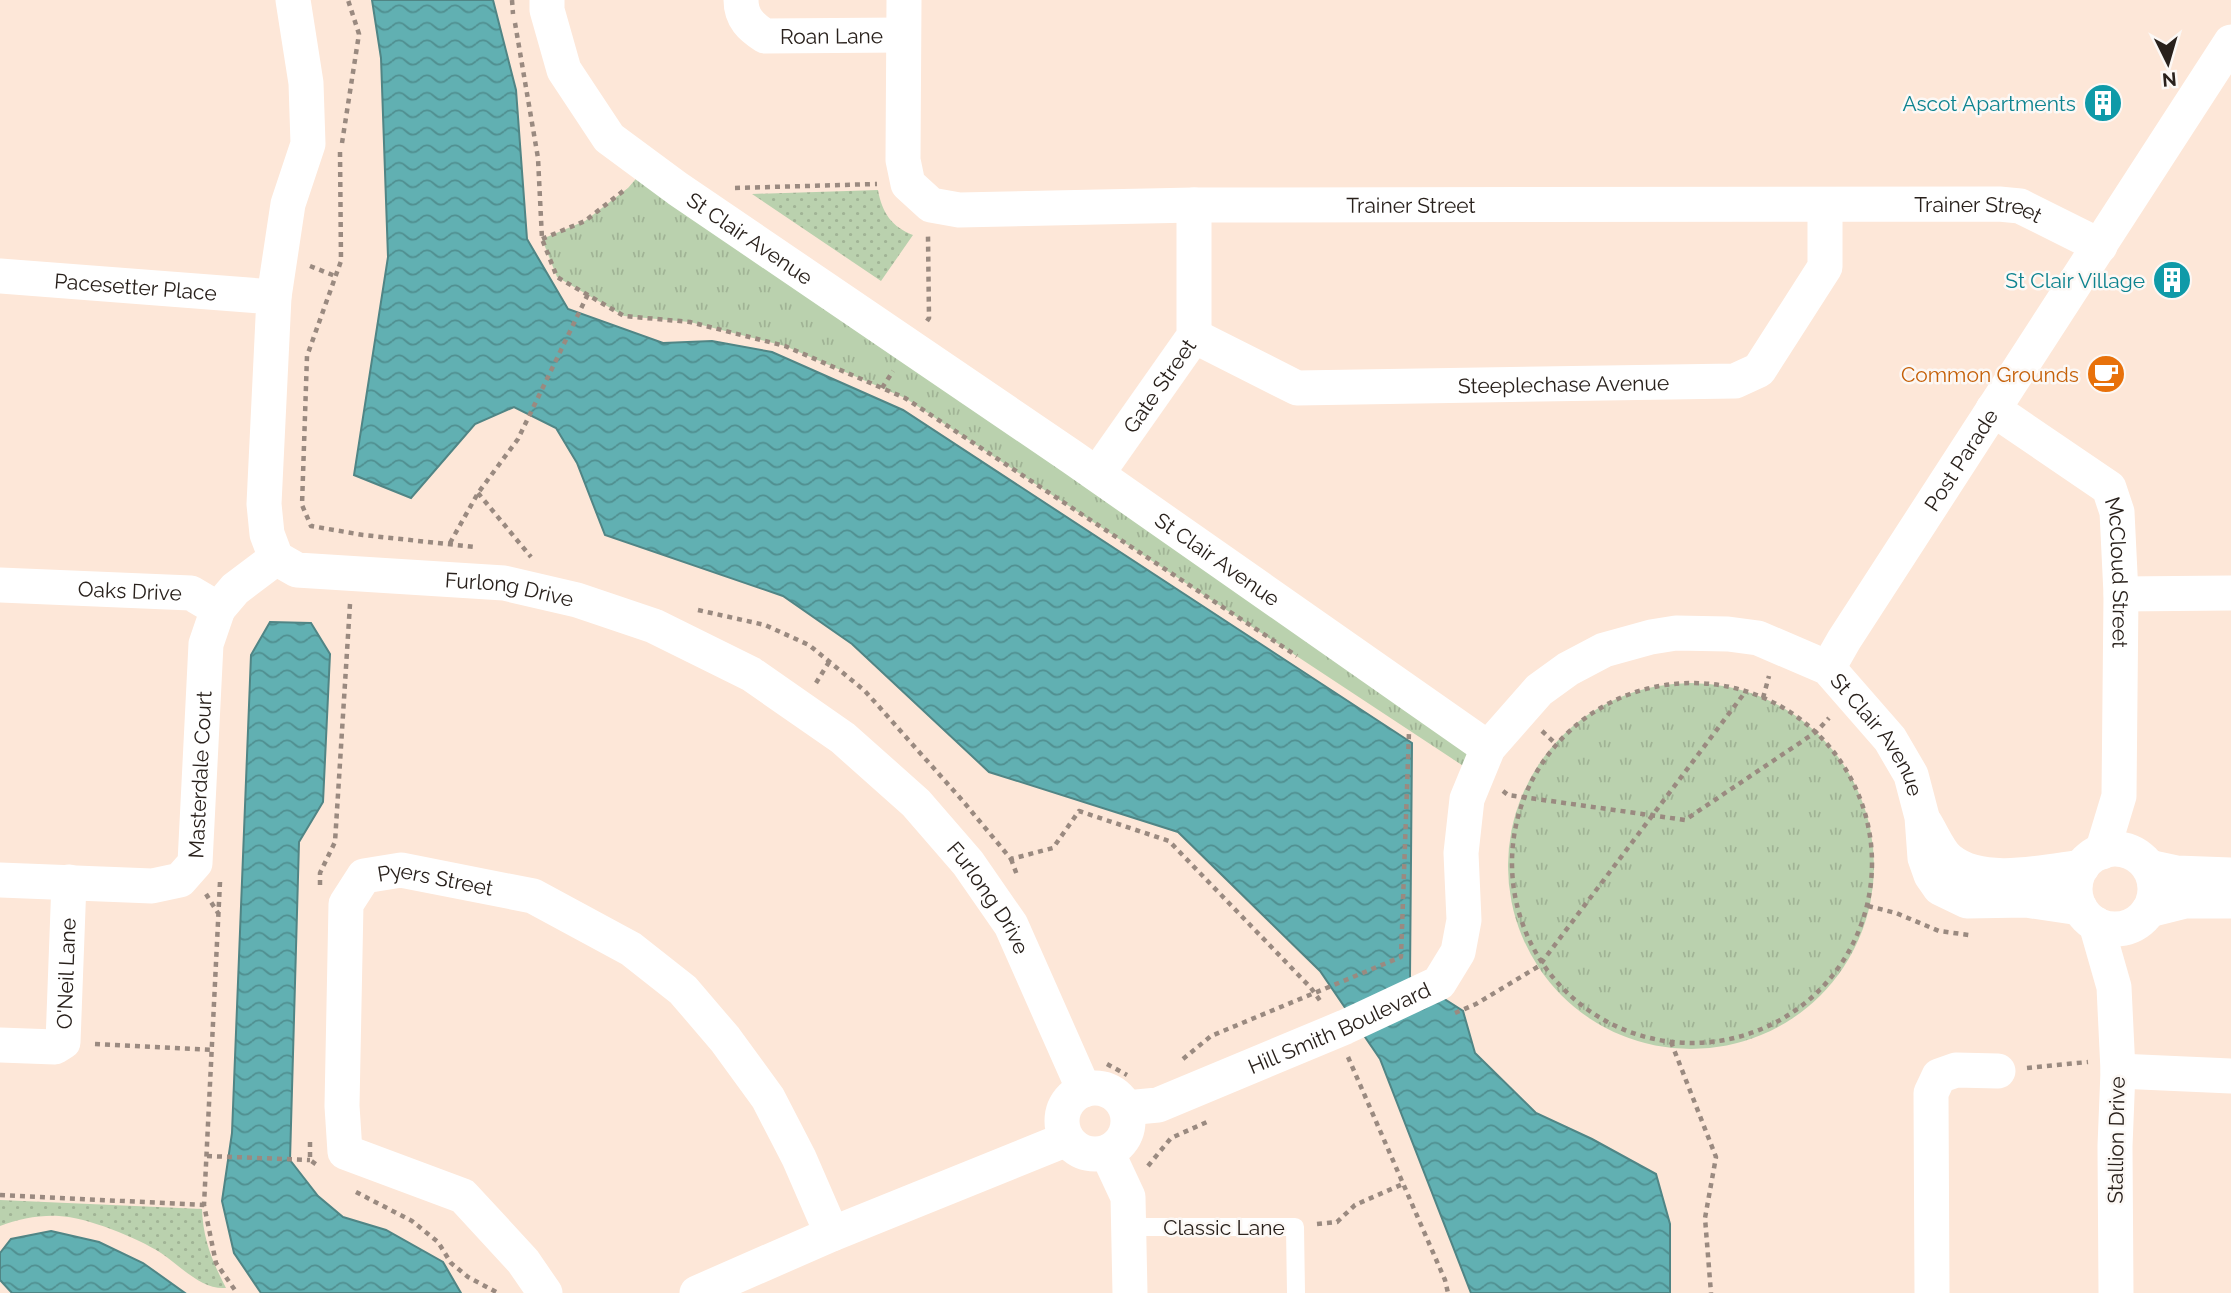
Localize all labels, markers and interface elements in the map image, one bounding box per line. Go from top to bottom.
street label: Roan Lane [780,23,883,48]
north arrow [2133,28,2203,98]
text: N [2161,68,2178,92]
building icon: Ascot Apartments [2082,82,2124,124]
place label: Ascot Apartments [1902,91,2076,116]
street label: St Clair Avenue [683,187,818,290]
street label: Trainer Street [1914,191,2047,228]
street label: Trainer Street [1346,192,1476,217]
building icon: St Clair Village [2151,259,2193,301]
street label: Pacesetter Place [53,268,218,305]
place label: St Clair Village [2005,268,2145,293]
street label: Gate Street [1117,334,1201,438]
cafe icon: Common Grounds [2085,353,2127,395]
place label: Common Grounds [1901,362,2079,387]
street label: Steeplechase Avenue [1458,370,1669,398]
street label: Post Parade [1919,404,2003,515]
street label: McCloud Street [2100,493,2134,648]
street label: St Clair Avenue [1151,507,1285,611]
street label: Furlong Drive [444,567,576,611]
street label: Oaks Drive [77,576,182,605]
street label: St Clair Avenue [1825,668,1928,799]
street label: Masterdale Court [183,690,216,859]
street label: Furlong Drive [942,836,1035,958]
street label: Pyers Street [375,858,495,900]
street label: O'Neil Lane [51,917,80,1030]
street label: Hill Smith Boulevard [1244,976,1434,1079]
street label: Stallion Drive [2102,1076,2130,1204]
street label: Classic Lane [1163,1215,1285,1240]

